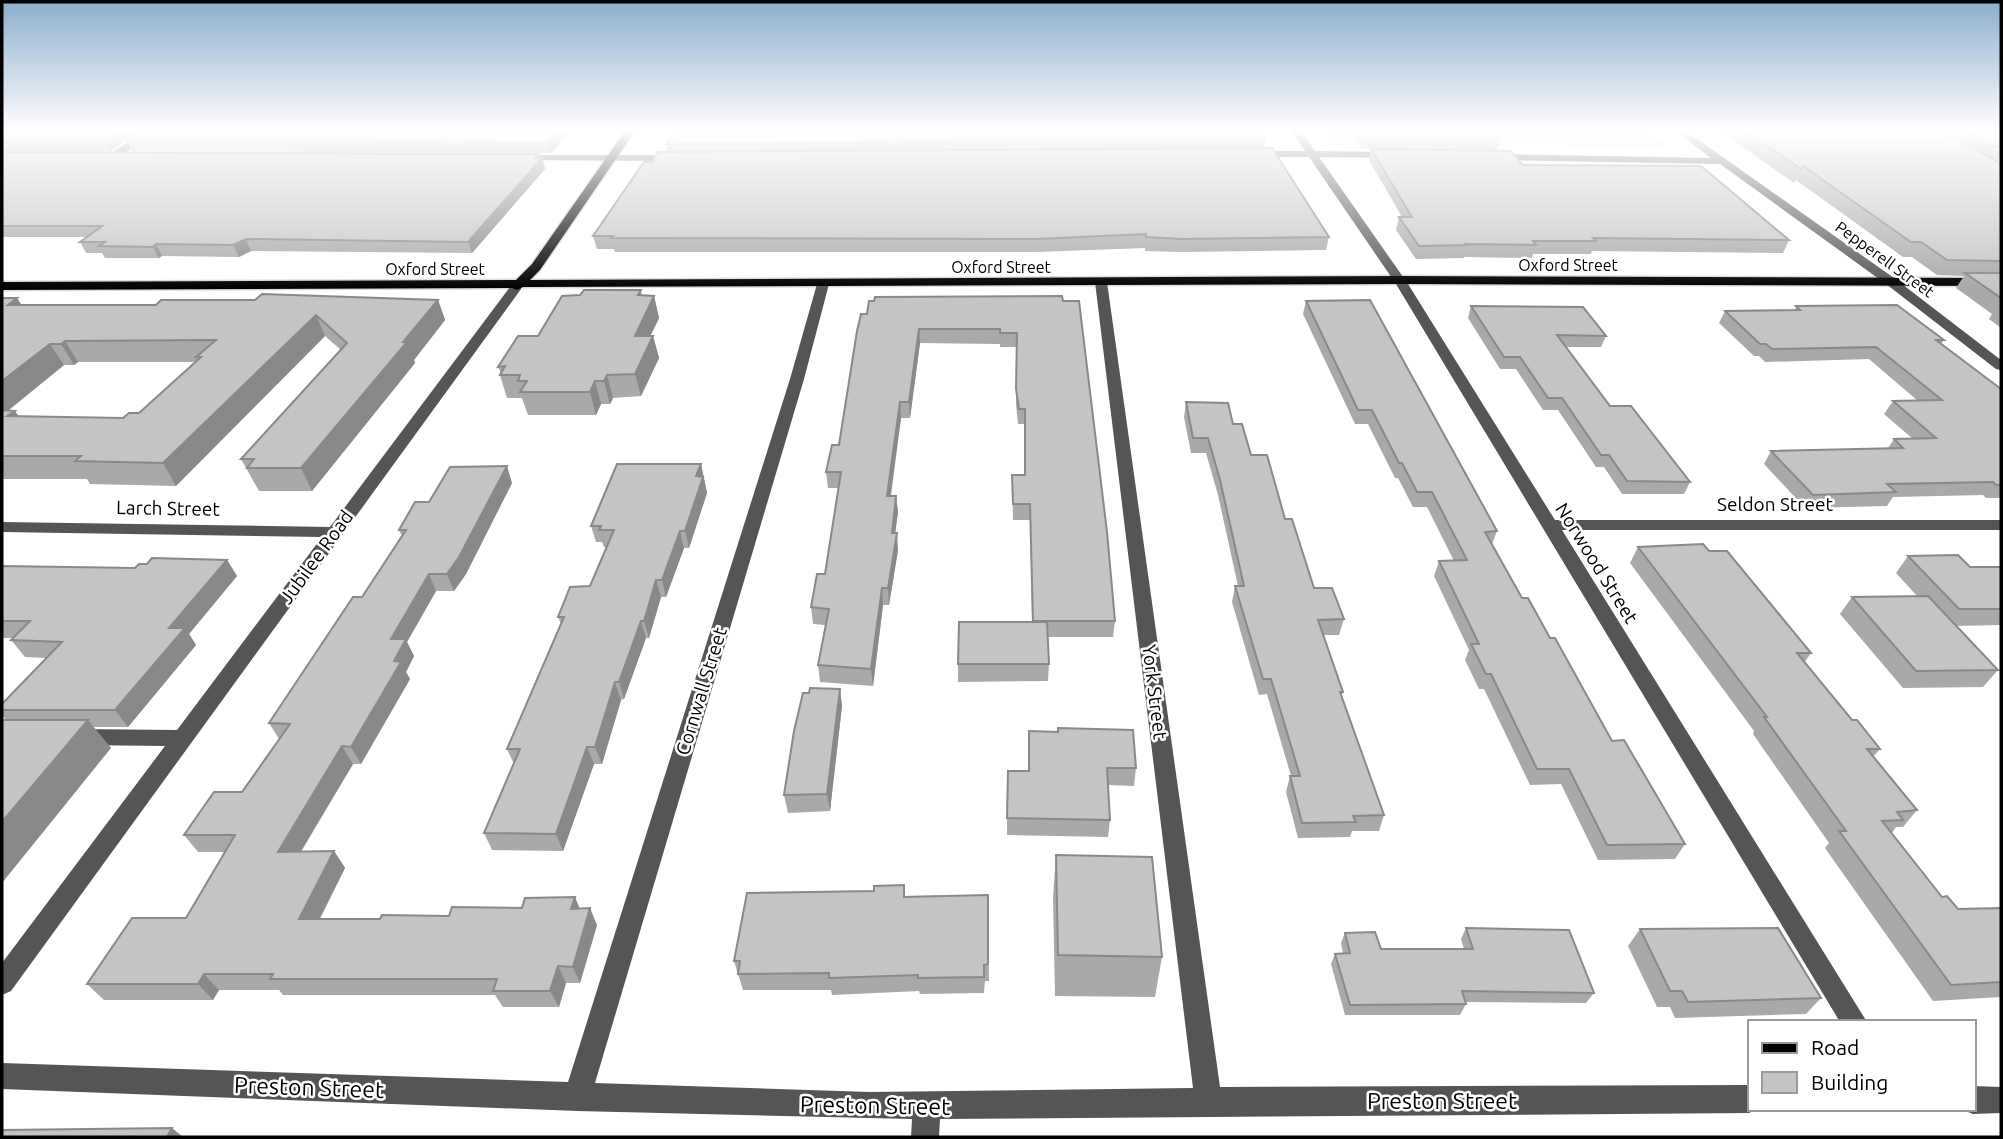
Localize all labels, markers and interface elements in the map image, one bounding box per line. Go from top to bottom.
street label: Pepperell Street [1832,217,1938,301]
street label: Oxford Street [1518,256,1619,274]
street label: Oxford Street [951,258,1052,276]
street label: Oxford Street [385,260,486,278]
street label: Seldon Street [1717,493,1833,515]
street label: Larch Street [116,496,221,520]
street label: Norwood Street [1551,499,1643,628]
street label: Jubilee Road [275,506,357,608]
street label: Cornwall Street [671,624,731,758]
street label: York Street [1138,643,1172,741]
legend [1748,1020,1975,1111]
text: Road [1811,1035,1859,1059]
text: Building [1811,1070,1888,1094]
street label: Preston Street [234,1072,384,1102]
street label: Preston Street [1367,1088,1517,1113]
street label: Preston Street [800,1091,950,1119]

